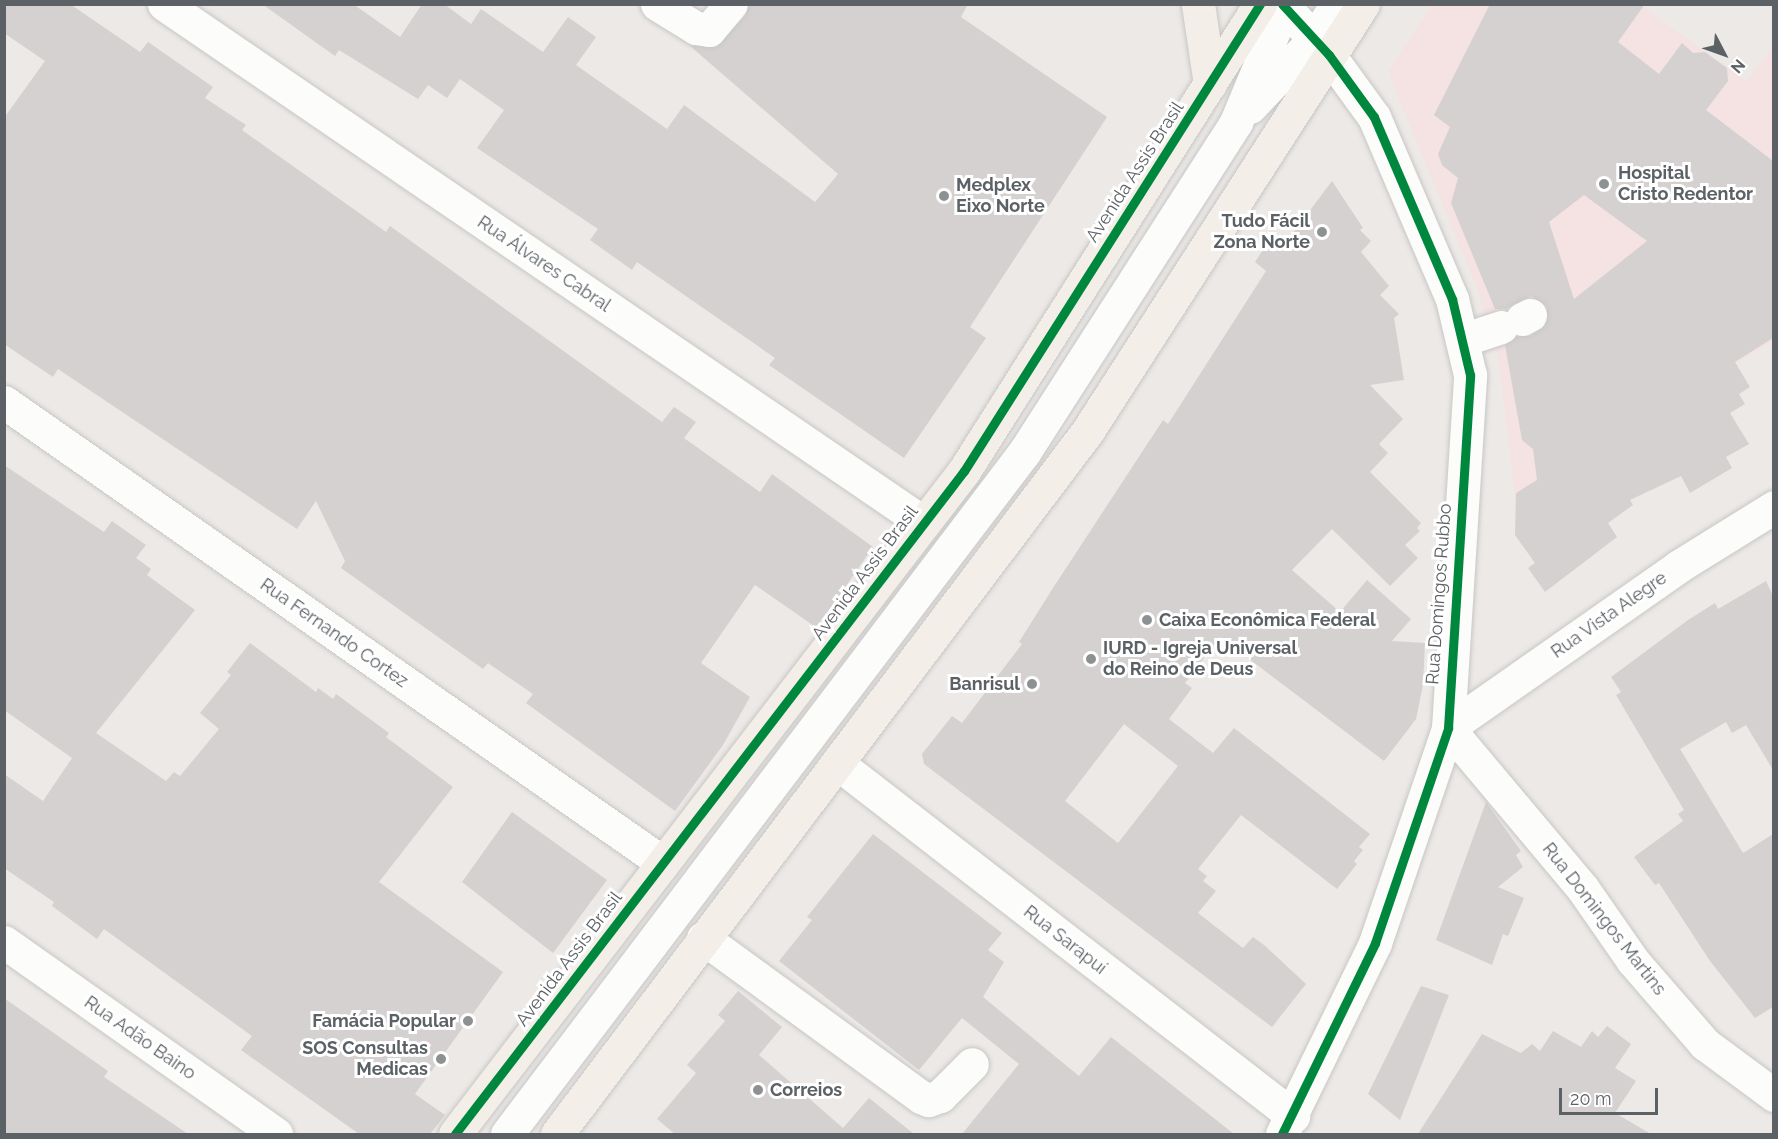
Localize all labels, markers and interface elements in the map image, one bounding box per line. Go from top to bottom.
north arrow [1694,24,1754,84]
text: N [1727,55,1749,77]
street label: Avenida Assis Brasil [1081,97,1189,247]
place label: Hospital Cristo Redentor [1618,163,1753,206]
place label: Medplex Eixo Norte [956,175,1045,218]
marker: Hospital Cristo Redentor [1595,175,1613,193]
marker: Medplex Eixo Norte [937,189,951,203]
street label: Rua Álvares Cabral [473,211,615,317]
place label: Tudo Fácil Zona Norte [1213,211,1310,254]
marker: Tudo Fácil Zona Norte [1315,225,1329,239]
street label: Avenida Assis Brasil [807,501,923,645]
street label: Rua Domingos Rubbo [1422,503,1456,685]
street label: Rua Vista Alegre [1547,567,1671,663]
street label: Rua Fernando Cortez [256,574,412,692]
place label: Caixa Econômica Federal [1159,609,1376,631]
marker: Caixa Econômica Federal [1140,613,1154,627]
place label: IURD - Igreja Universal do Reino de Deus [1103,638,1297,680]
marker: IURD - Igreja Universal do Reino de Deus [1084,652,1098,666]
place label: Banrisul [949,673,1020,695]
marker: Banrisul [1025,677,1039,691]
street label: Rua Domingos Martins [1538,839,1670,999]
street label: Avenida Assis Brasil [511,887,627,1031]
street label: Rua Sarapuí [1019,901,1111,979]
street label: Rua Adão Baino [80,991,200,1085]
place label: Famácia Popular [312,1010,456,1032]
marker: Famácia Popular [461,1014,475,1028]
place label: SOS Consultas Medicas [302,1038,428,1080]
marker: SOS Consultas Medicas [432,1050,450,1068]
scale bar [1562,1076,1661,1114]
place label: Correios [770,1079,842,1101]
marker: Correios [751,1083,765,1097]
text: 20 m [1570,1088,1612,1109]

